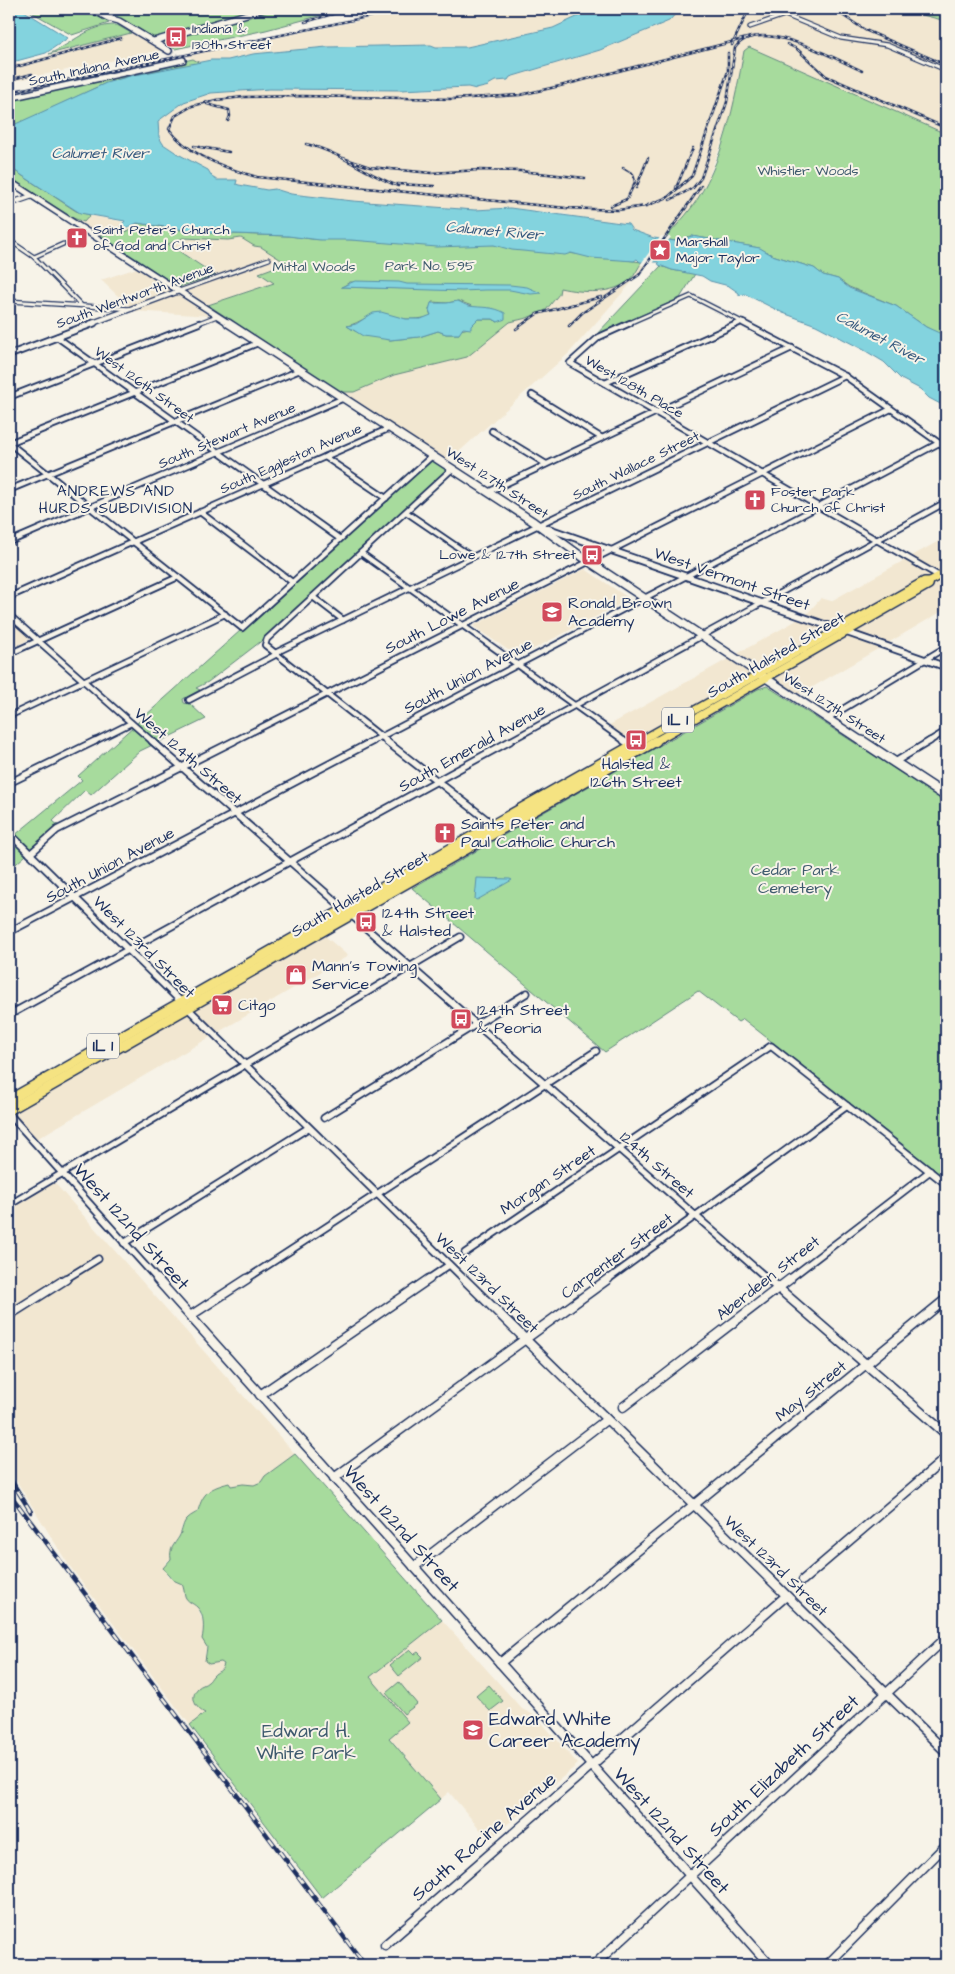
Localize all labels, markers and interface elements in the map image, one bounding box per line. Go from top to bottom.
place label: Indiana & 130th Street [192,19,271,55]
bus stop icon: Indiana & 130th Street [164,25,188,49]
street label: South Indiana Avenue [27,44,162,92]
water label: Calumet River [51,143,150,164]
park label: Whistler Woods [757,161,859,181]
water label: Calumet River [445,216,545,246]
place label: Saint Peter's Church of God and Christ [93,220,229,256]
church icon: Saint Peter's Church of God and Christ [65,226,89,250]
place label: Marshall Major Taylor [676,232,760,268]
place icon: Marshall Major Taylor [648,238,672,262]
park label: Park No. 595 [385,256,475,276]
park label: Mittal Woods [272,257,356,277]
street label: South Wentworth Avenue [53,258,217,334]
water label: Calumet River [832,306,929,371]
street label: West 126th Street [90,342,198,428]
street label: West 128th Place [581,351,687,424]
street label: South Stewart Avenue [155,398,299,474]
street label: South Eggleston Avenue [217,419,365,499]
street label: South Wallace Street [569,426,703,506]
street label: West 127th Street [442,442,553,524]
district label: ANDREWS AND HURDS SUBDIVISION [39,481,193,519]
place label: Foster Park Church of Christ [771,482,886,518]
church icon: Foster Park Church of Christ [743,488,767,512]
street label: West Vermont Street [651,542,814,616]
bus stop icon: Lowe & 127th Street [580,543,604,567]
place label: Lowe & 127th Street [439,545,576,565]
street label: South Lowe Avenue [381,572,523,659]
place label: Ronald Brown Academy [568,592,672,633]
school or university icon: Ronald Brown Academy [540,600,564,624]
street label: South Halsted Street [703,606,849,703]
street label: South Union Avenue [400,633,537,719]
street label: West 127th Street [779,667,890,749]
street label: South Emerald Avenue [395,698,550,798]
street label: West 124th Street [129,703,247,810]
road number: IL 1 [662,708,694,732]
bus stop icon: Halsted & 126th Street [624,728,648,752]
place label: Halsted & 126th Street [590,753,682,793]
place label: Saints Peter and Paul Catholic Church [461,813,615,853]
church icon: Saints Peter and Paul Catholic Church [433,821,457,845]
street label: South Union Avenue [42,822,179,908]
street label: South Halsted Street [287,845,433,942]
park label: Cedar Park Cemetery [751,859,839,900]
street label: West 123rd Street [88,891,201,1004]
place label: 124th Street & Halsted [382,902,475,942]
bus stop icon: 124th Street & Halsted [354,910,378,934]
place label: Mann's Towing Service [312,955,417,995]
shop icon: Mann's Towing Service [284,963,308,987]
supermarket icon: Citgo [210,993,234,1017]
place label: Citgo [238,994,275,1017]
place label: 124th Street & Peoria [477,999,570,1039]
bus stop icon: 124th Street & Peoria [449,1007,473,1031]
road number: IL 1 [87,1034,119,1058]
street label: 124th Street [615,1126,699,1204]
street label: Morgan Street [496,1139,601,1221]
street label: West 122nd Street [67,1158,196,1297]
street label: Carpenter Street [557,1208,678,1304]
street label: West 123rd Street [430,1228,544,1339]
street label: Aberdeen Street [712,1230,825,1325]
street label: May Street [771,1355,852,1427]
street label: West 122nd Street [337,1460,466,1599]
street label: West 123rd Street [719,1511,833,1622]
street label: South Elizabeth Street [703,1689,866,1843]
place label: Edward White Career Academy [489,1706,641,1756]
park label: Edward H. White Park [256,1718,356,1767]
school or university icon: Edward White Career Academy [461,1718,485,1742]
street label: West 122nd Street [607,1762,736,1901]
street label: South Racine Avenue [406,1766,562,1908]

